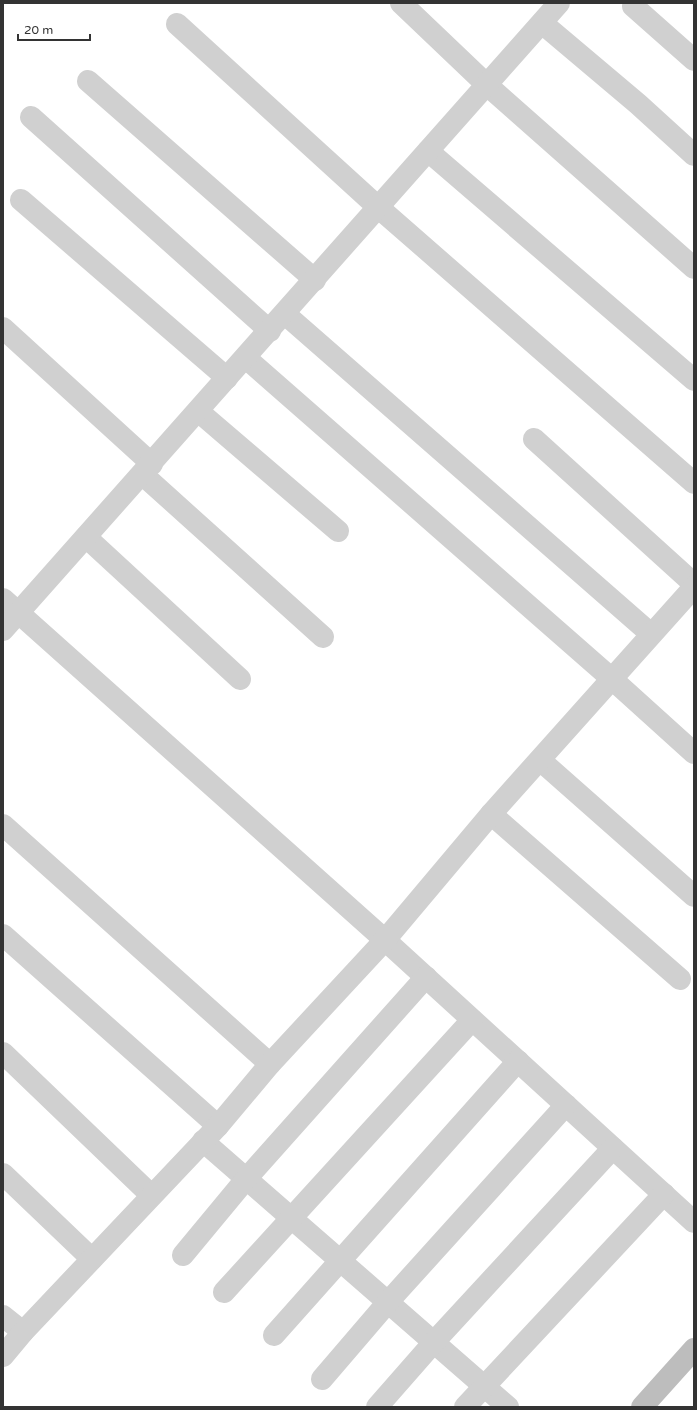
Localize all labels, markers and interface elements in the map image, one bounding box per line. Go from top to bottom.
scale bar [18,16,90,42]
text: 20 m [24,23,53,37]

